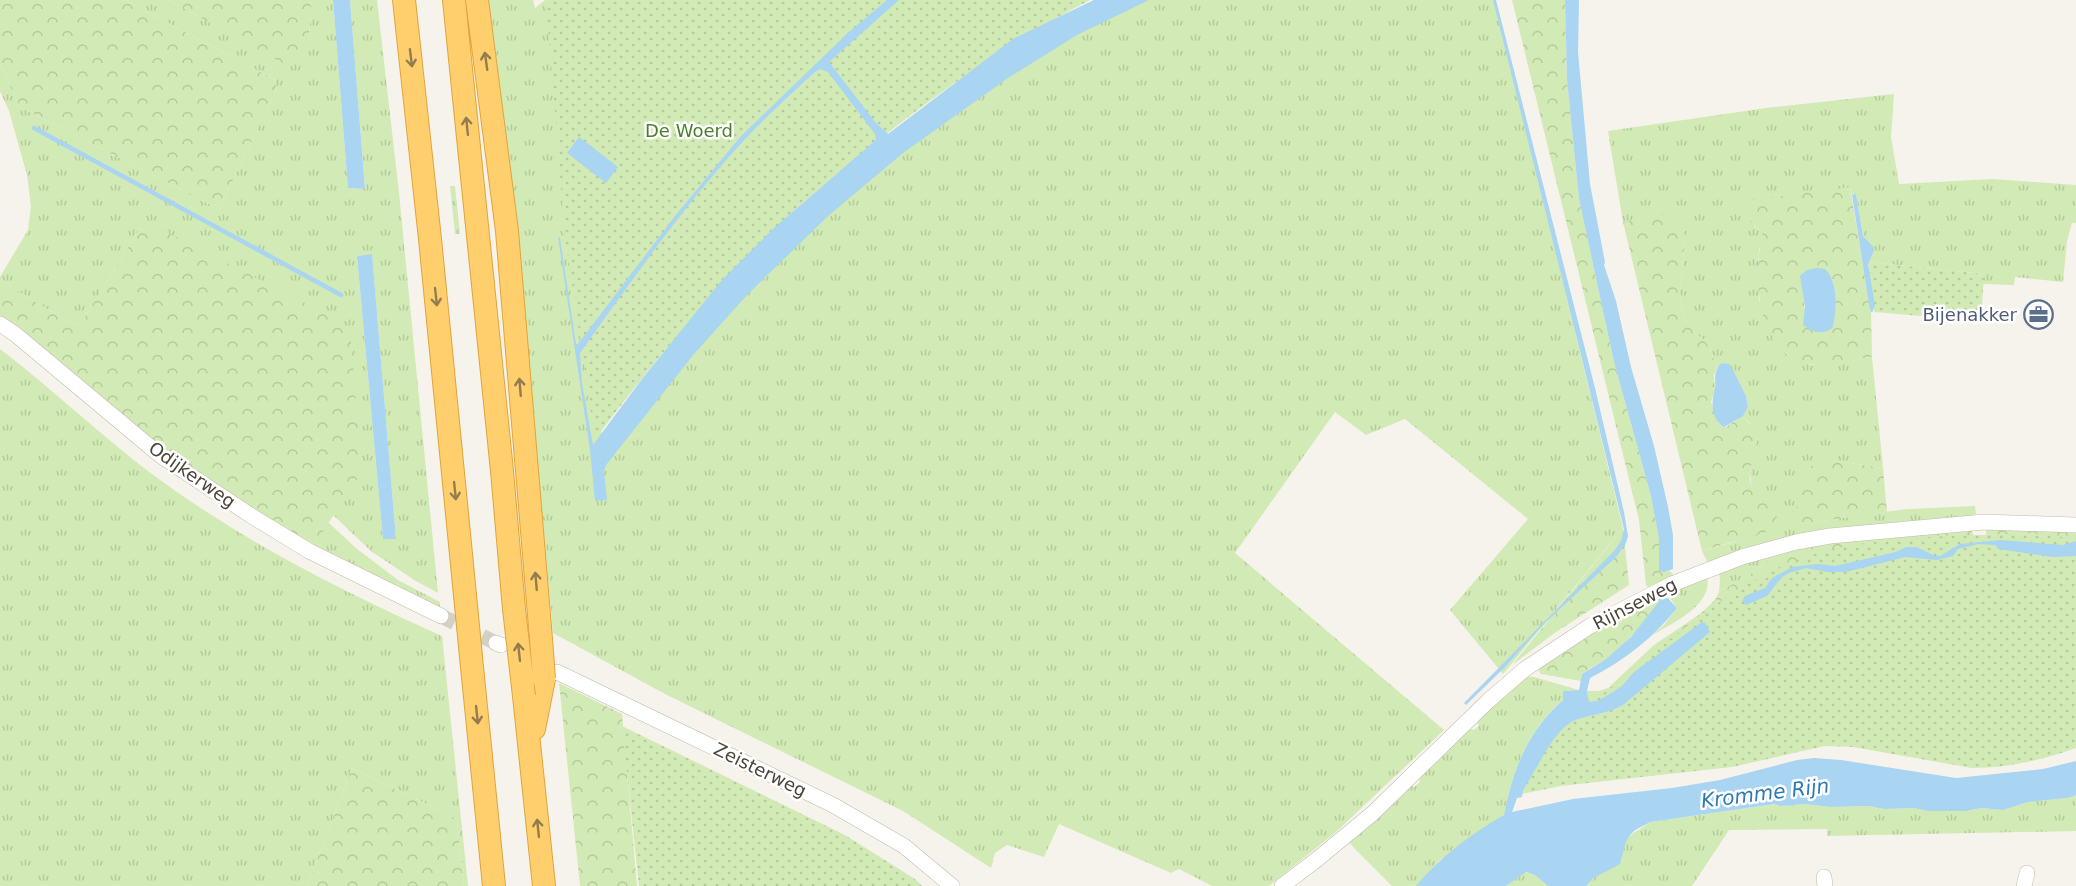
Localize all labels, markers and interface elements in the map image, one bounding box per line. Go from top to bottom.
one-way arrow [406,48,417,67]
one-way arrow [480,51,491,71]
one-way arrow [461,116,472,136]
park label: De Woerd [645,120,733,141]
one-way arrow [431,287,442,307]
office icon: Bijenakker [2022,299,2054,331]
place label: Bijenakker [1922,304,2018,325]
one-way arrow [514,377,525,397]
street label: Odijkerweg [145,437,240,512]
one-way arrow [450,481,461,501]
one-way arrow [530,572,541,592]
street label: Rijnseweg [1589,573,1680,634]
one-way arrow [513,643,524,663]
one-way arrow [472,704,483,724]
street label: Zeisterweg [710,738,810,801]
water label: Kromme Rijn [1700,773,1830,813]
one-way arrow [532,818,543,838]

